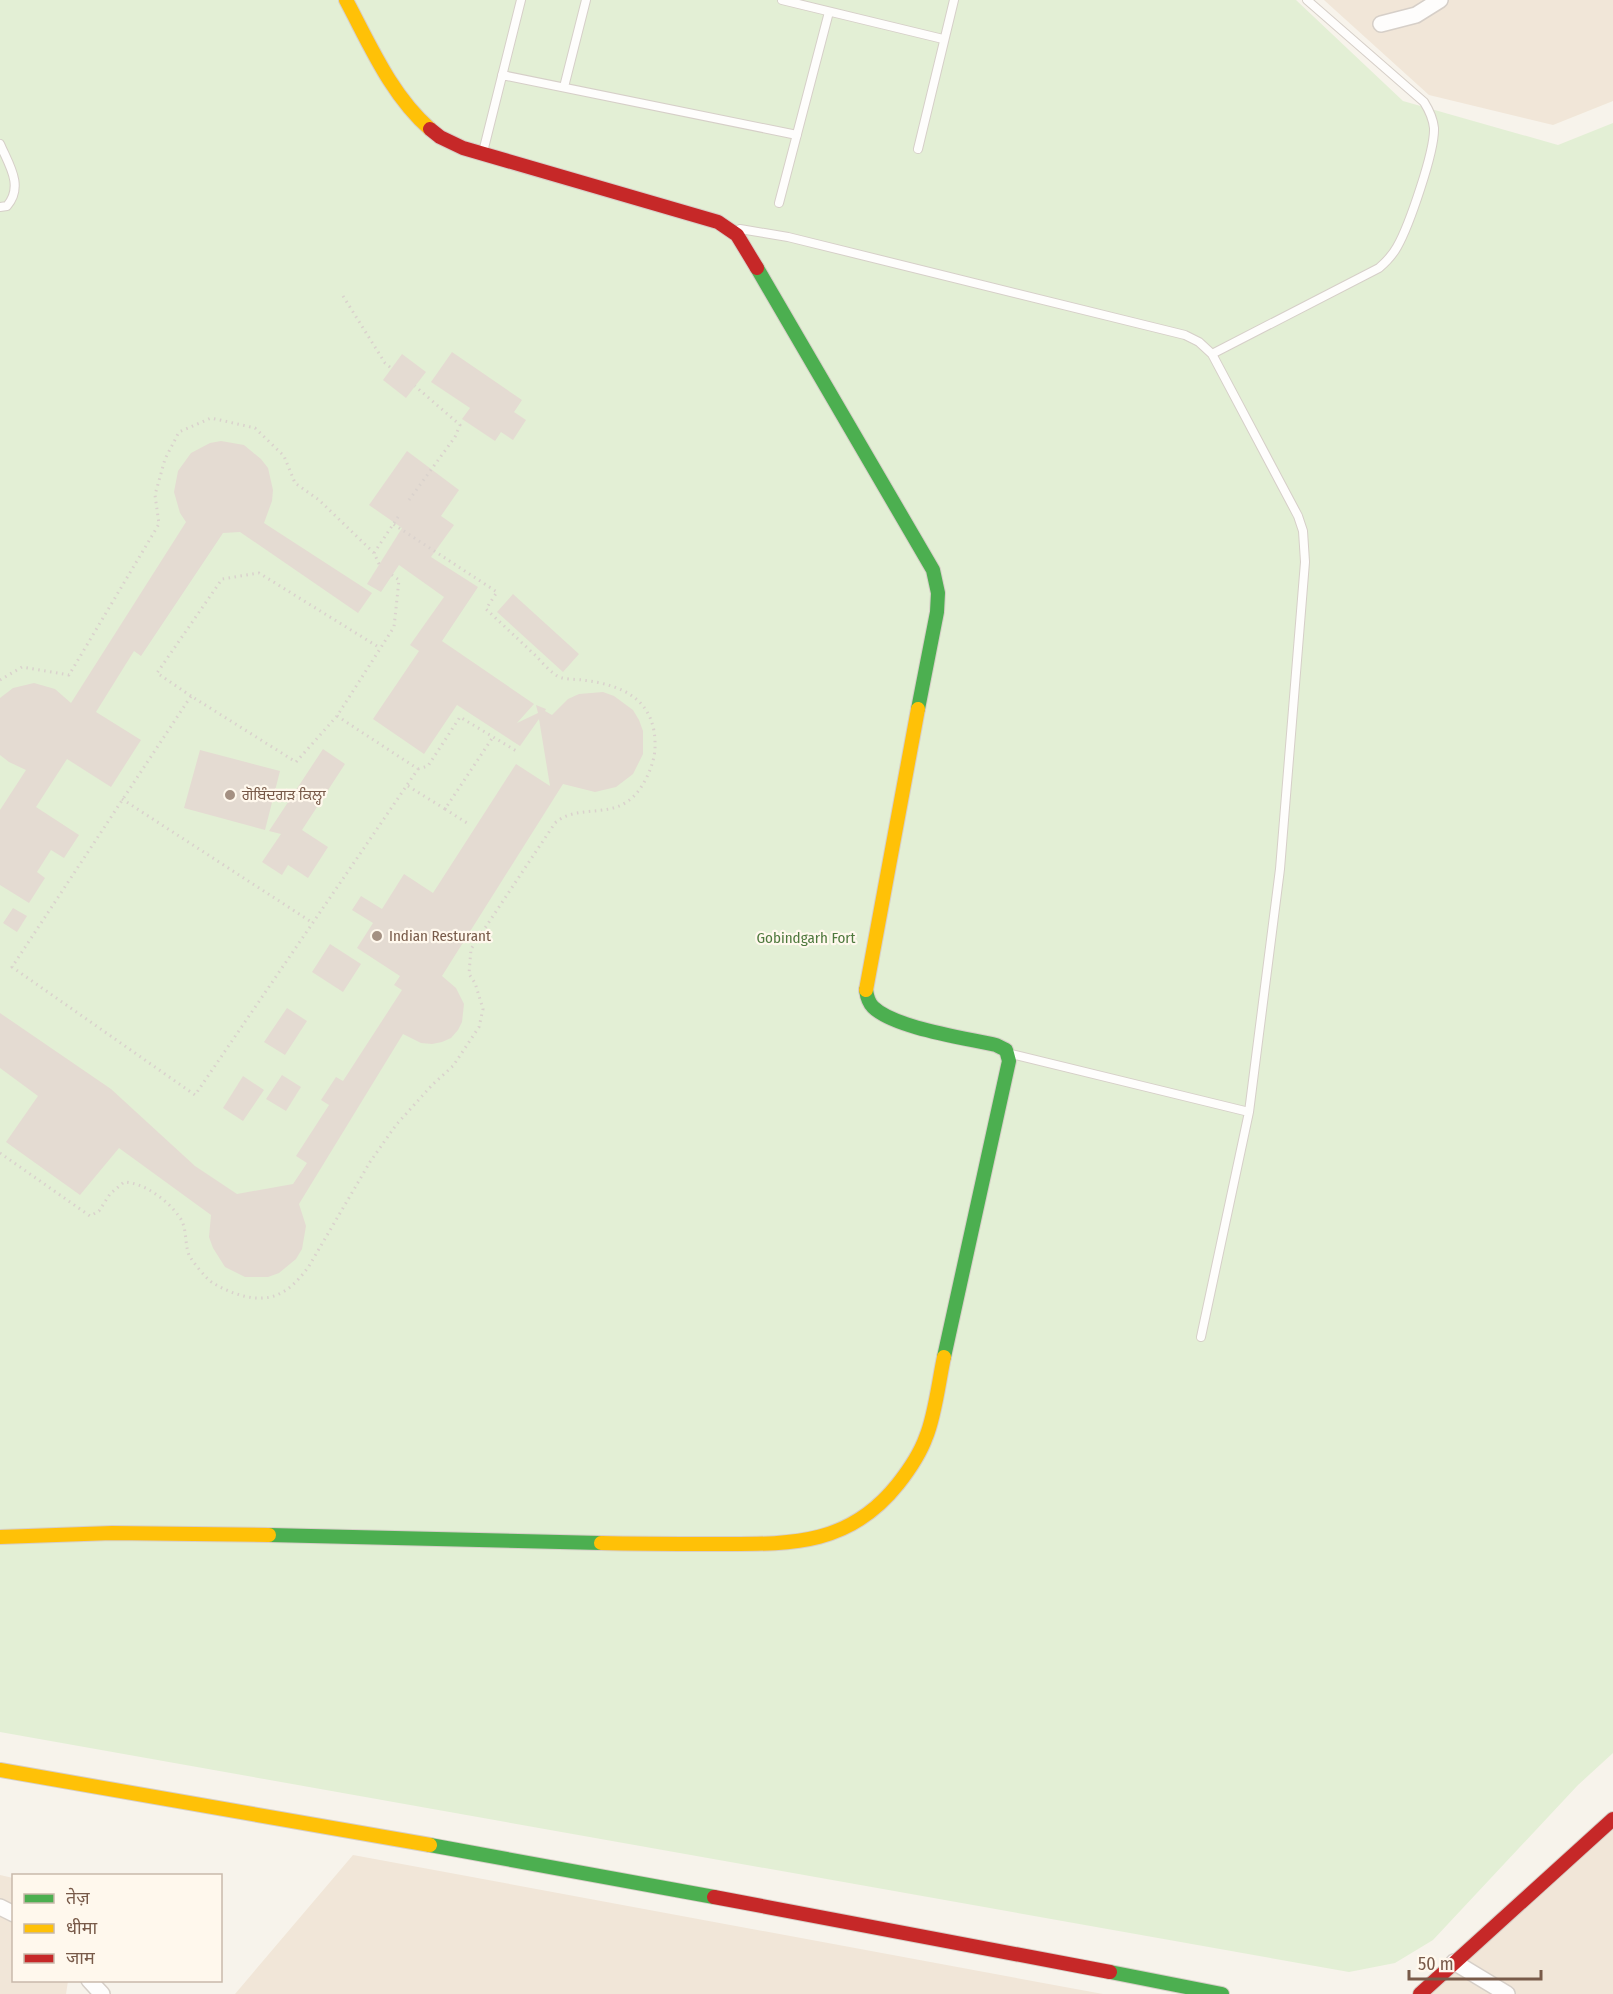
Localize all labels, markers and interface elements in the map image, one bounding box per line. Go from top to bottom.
place label: ਗੋਬਿੰਦਗੜ ਕਿਲ੍ਹਾ [241,786,326,805]
marker: ਗੋਬਿੰਦਗੜ ਕਿਲ੍ਹਾ [223,788,237,802]
place label: Indian Resturant [389,927,491,945]
marker: Indian Resturant [370,929,384,943]
park label: Gobindgarh Fort [756,929,856,947]
legend [12,1874,222,1982]
text: तेज़ [66,1887,90,1909]
text: धीमा [66,1917,97,1939]
scale bar [1409,1943,1541,1981]
text: जाम [66,1947,96,1969]
text: 50 m [1418,1953,1454,1975]

